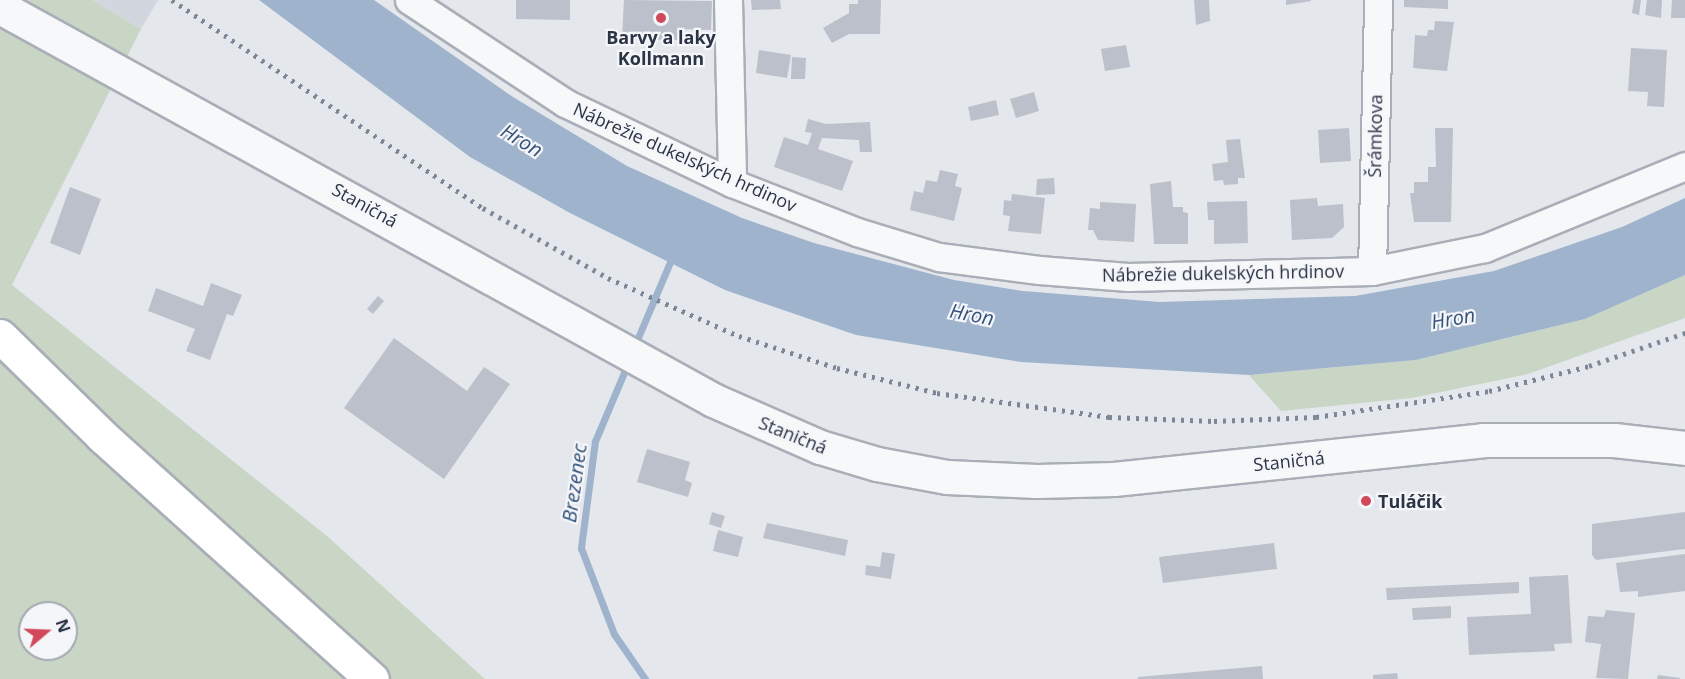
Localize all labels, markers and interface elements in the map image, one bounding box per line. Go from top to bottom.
marker: Barvy a laky Kollmann [654,11,668,25]
place label: Barvy a laky Kollmann [606,27,716,70]
street label: Šrámkova [1363,94,1387,178]
street label: Nábrežie dukelských hrdinov [570,98,800,216]
water label: Hron [497,118,547,162]
street label: Staničná [328,178,402,232]
street label: Nábrežie dukelských hrdinov [1102,260,1344,286]
water label: Hron [948,298,996,330]
water label: Hron [1429,302,1477,334]
street label: Staničná [756,412,830,458]
water label: Brezenec [557,442,591,524]
street label: Staničná [1252,447,1326,475]
place label: Tuláčik [1378,490,1443,512]
marker: Tuláčik [1359,494,1373,508]
north arrow [18,601,78,661]
text: N [51,616,76,636]

